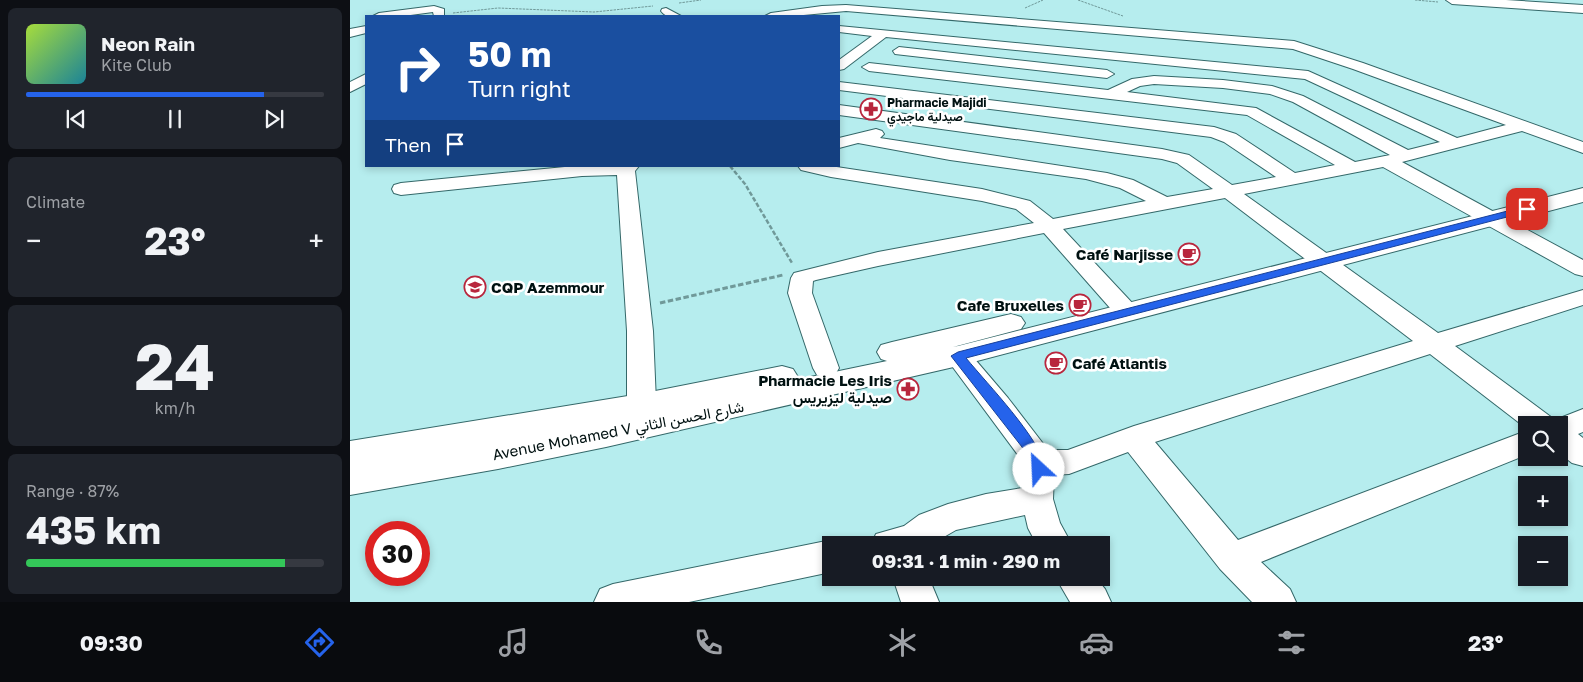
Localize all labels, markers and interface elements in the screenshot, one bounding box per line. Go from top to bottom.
text: Neon Rain [101,32,195,55]
text: 50 m [468,33,551,75]
icon: right [385,35,450,100]
text: Kite Club [101,55,172,75]
text: Turn right [468,75,571,102]
place label: Pharmacie Majidi صيدلية ماجيدي [887,95,987,127]
pharmacy icon: Pharmacie Majidi صيدلية ماجيدي [859,97,883,121]
icon: previous [62,105,90,133]
icon: pause [161,105,189,133]
icon: next [260,105,288,133]
icon: arrive [441,130,469,158]
text: Then [385,133,431,156]
pin [1506,188,1548,230]
text: Climate [26,192,85,212]
icon: arrive [1513,195,1541,223]
text: 23° [144,218,206,263]
text: − [26,224,41,257]
text: + [309,224,324,257]
cafe icon: Café Narjisse [1177,242,1201,266]
place label: Café Narjisse [1076,245,1173,263]
school or university icon: CQP Azemmour [463,275,487,299]
place label: CQP Azemmour [491,278,605,296]
cafe icon: Cafe Bruxelles [1068,293,1092,317]
place label: Cafe Bruxelles [957,296,1064,314]
text: 24 [135,326,215,404]
cafe icon: Café Atlantis [1044,351,1068,375]
place label: Café Atlantis [1072,354,1167,372]
place label: Pharmacie Les Iris صيدلية ليزيريس [758,371,892,407]
pharmacy icon: Pharmacie Les Iris صيدلية ليزيريس [896,377,920,401]
street label: Avenue Mohamed V شارع الحسن الثاني [491,397,746,468]
text: km/h [155,398,195,418]
map controls [1518,416,1568,586]
button: search [1518,416,1568,466]
position arrow [1012,442,1064,494]
button: + [1518,476,1568,526]
text: Range · 87% [26,481,119,501]
text: 435 km [26,507,161,552]
speed limit sign: 30 [365,521,430,586]
button: − [1518,536,1568,586]
text: 09:31 · 1 min · 290 m [872,549,1060,572]
icon: directions [302,625,337,660]
icon: music [496,625,531,660]
icon: phone [691,625,726,660]
icon: climate [885,625,920,660]
icon: car [1079,625,1114,660]
icon: filters [1274,625,1309,660]
text: 09:30 [80,629,143,656]
text: 23° [1468,629,1503,656]

